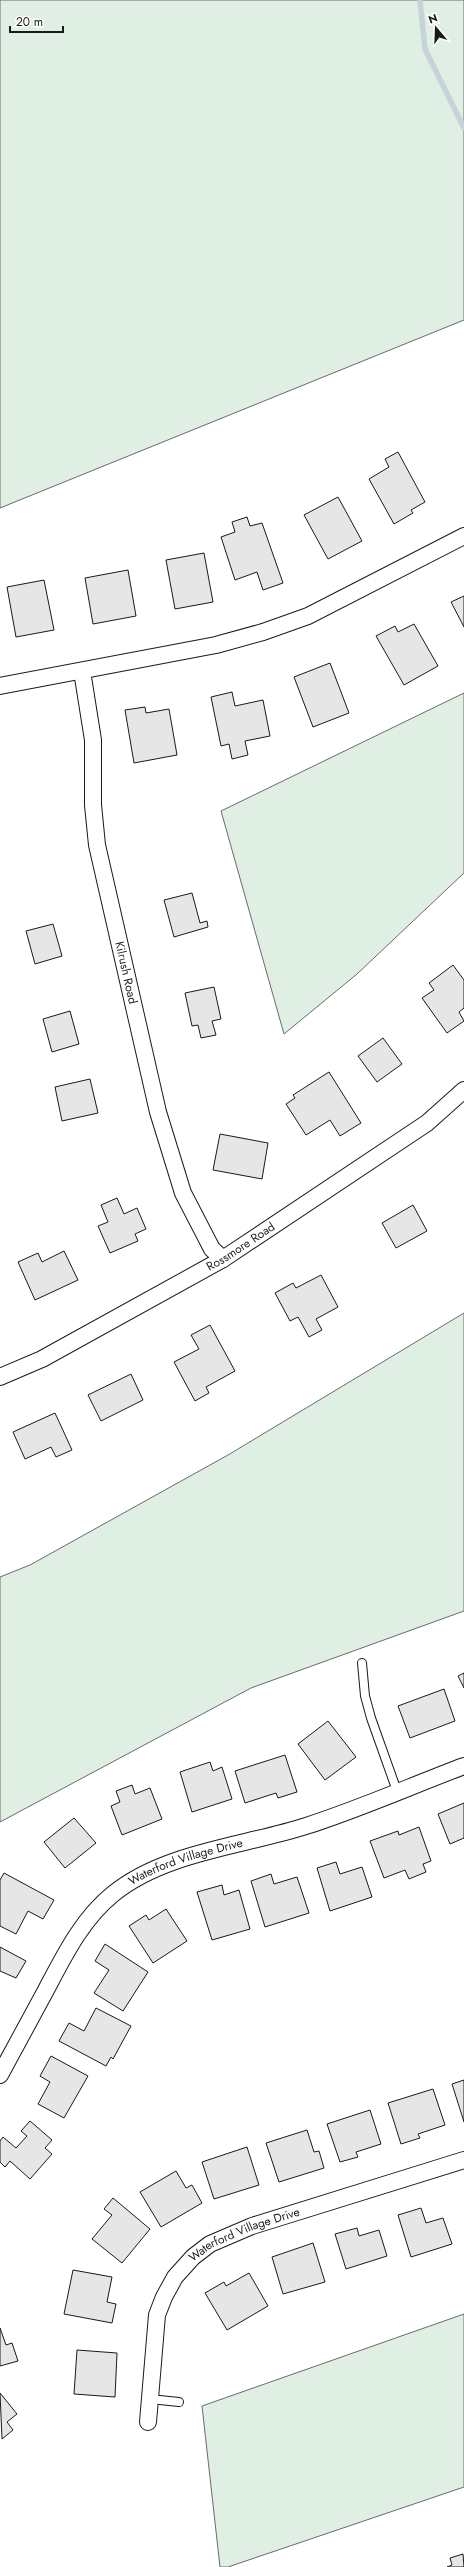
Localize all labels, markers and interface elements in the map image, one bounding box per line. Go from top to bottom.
scale bar [10,8,63,34]
north arrow [416,8,456,48]
text: N [426,10,439,28]
text: 20 m [16,13,43,31]
street label: Kilrush Road [110,940,142,1006]
street label: Rossmore Road [203,1218,279,1275]
street label: Waterford Village Drive [125,1834,244,1890]
street label: Waterford Village Drive [185,2203,302,2266]

